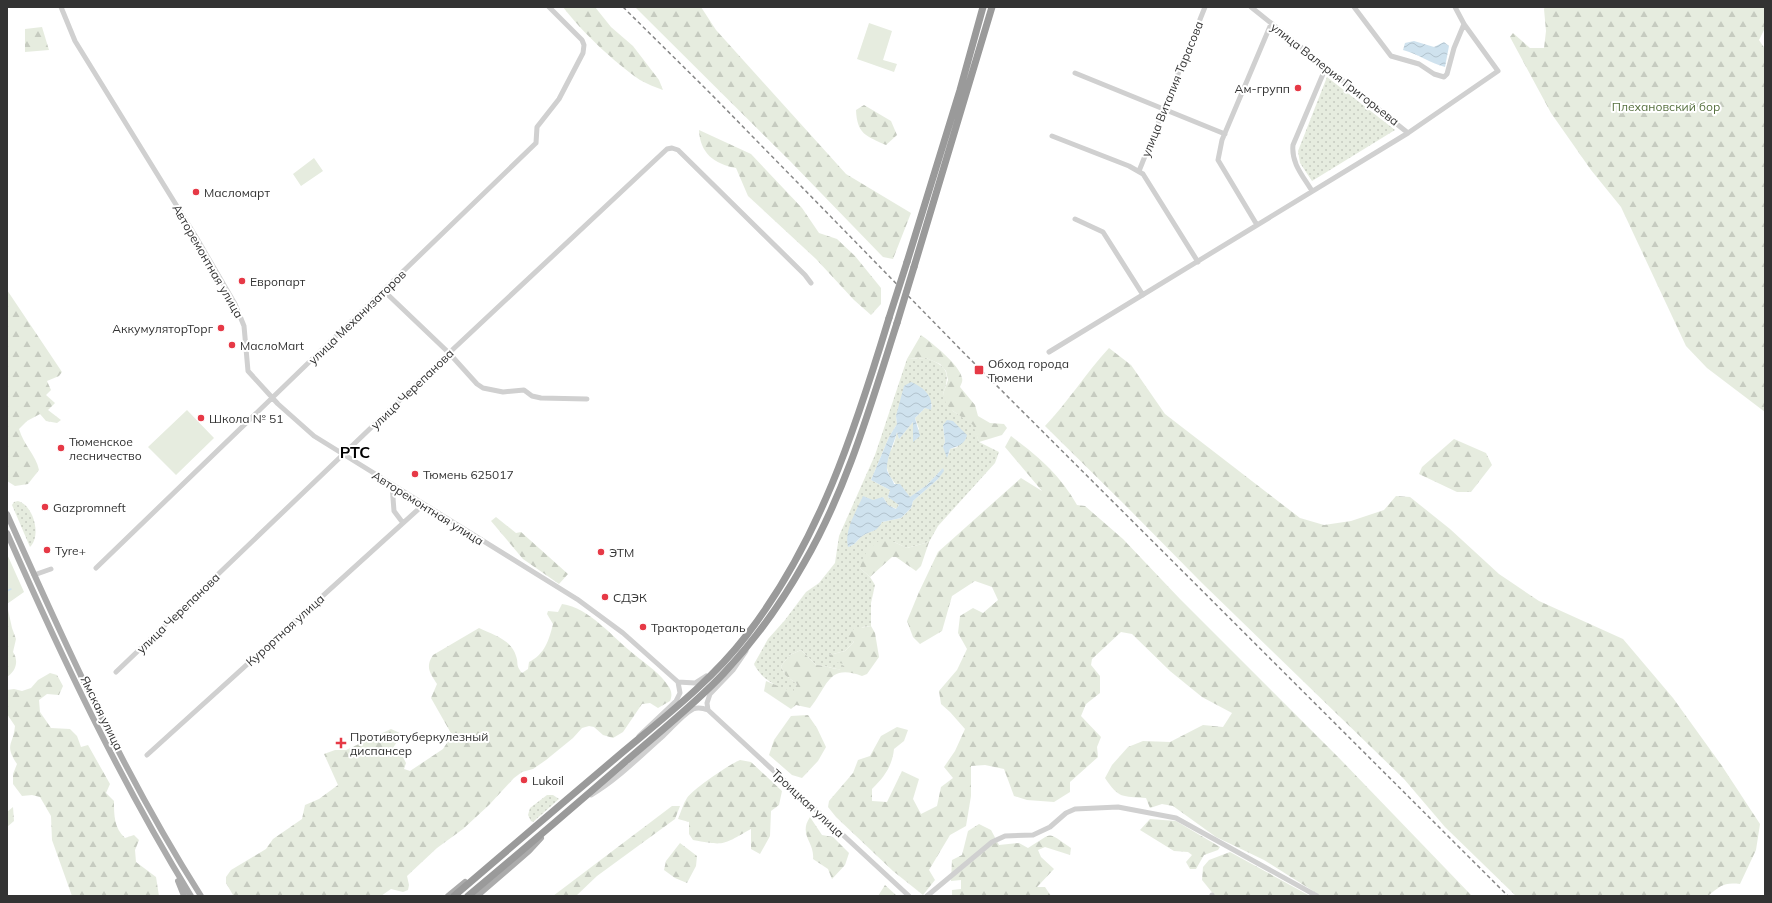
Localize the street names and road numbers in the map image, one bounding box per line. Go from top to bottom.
street label: улица Виталия Тарасова [1138,19,1206,159]
street label: улица Валерия Григорьева [1268,19,1402,129]
street label: Авторемонтная улица [169,201,247,321]
street label: улица Механизаторов [305,266,409,367]
street label: улица Черепанова [367,346,457,432]
street label: Авторемонтная улица [369,467,487,549]
street label: улица Черепанова [133,570,223,656]
street label: Курортная улица [243,591,327,669]
street label: Ямская улица [78,673,126,753]
street label: Троицкая улица [769,766,847,840]

